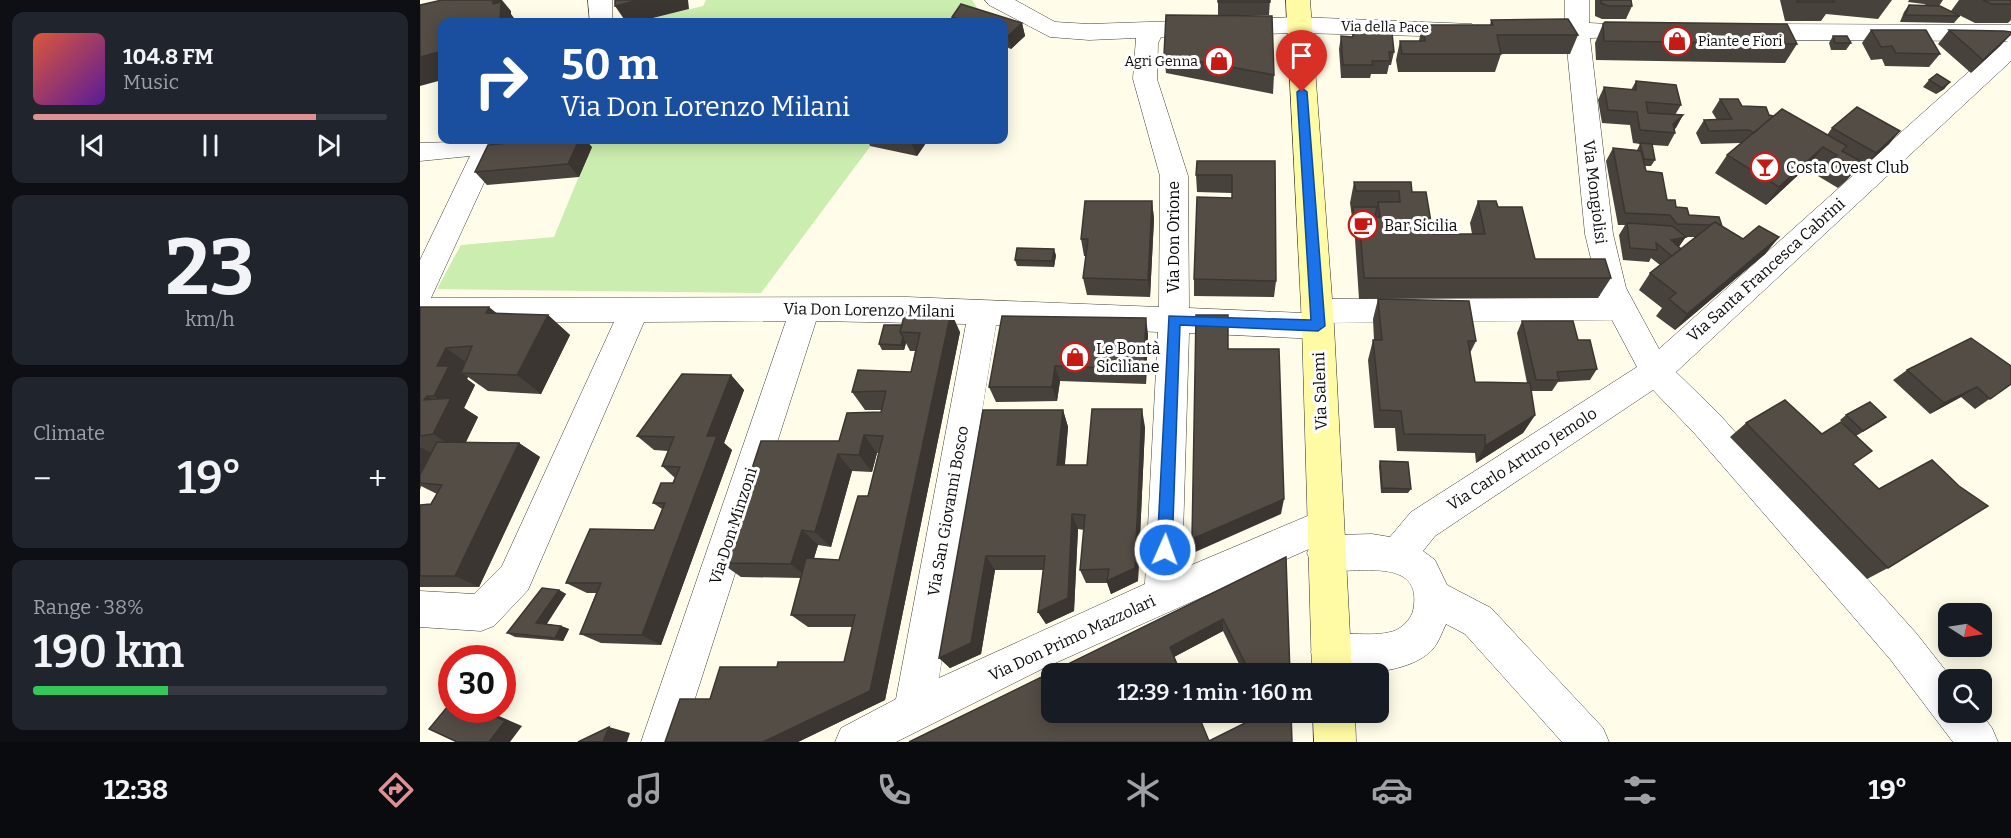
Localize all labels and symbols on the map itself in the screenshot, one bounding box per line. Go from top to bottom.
street label: Via della Pace [1341,18,1429,36]
shop icon: Piante e Fiori [1661,25,1693,57]
pin [1276,30,1327,92]
place label: Piante e Fiori [1698,33,1783,50]
shop icon: Agri Genna [1203,45,1235,77]
place label: Agri Genna [1125,53,1198,70]
street label: Via Mongiolisi [1579,139,1611,245]
bar icon: Costa Ovest Club [1749,151,1781,183]
place label: Costa Ovest Club [1786,158,1909,177]
street label: Via Don Orione [1164,181,1183,293]
street label: Via Santa Francesca Cabrini [1683,194,1849,346]
cafe icon: Bar Sicilia [1347,209,1379,241]
place label: Bar Sicilia [1384,216,1458,235]
street label: Via Don Lorenzo Milani [783,299,955,321]
place label: Le Bontà Siciliane [1096,339,1161,376]
shop icon: Le Bontà Siciliane [1059,341,1091,373]
street label: Via Salemi [1309,351,1331,430]
street label: Via Carlo Arturo Jemolo [1444,404,1600,514]
street label: Via San Giovanni Bosco [924,424,972,598]
street label: Via Don Minzoni [705,465,761,587]
position arrow [1133,518,1197,582]
street label: Via Don Primo Mazzolari [986,591,1158,685]
north arrow [1938,603,1992,657]
speed limit sign: 30 [438,645,516,723]

